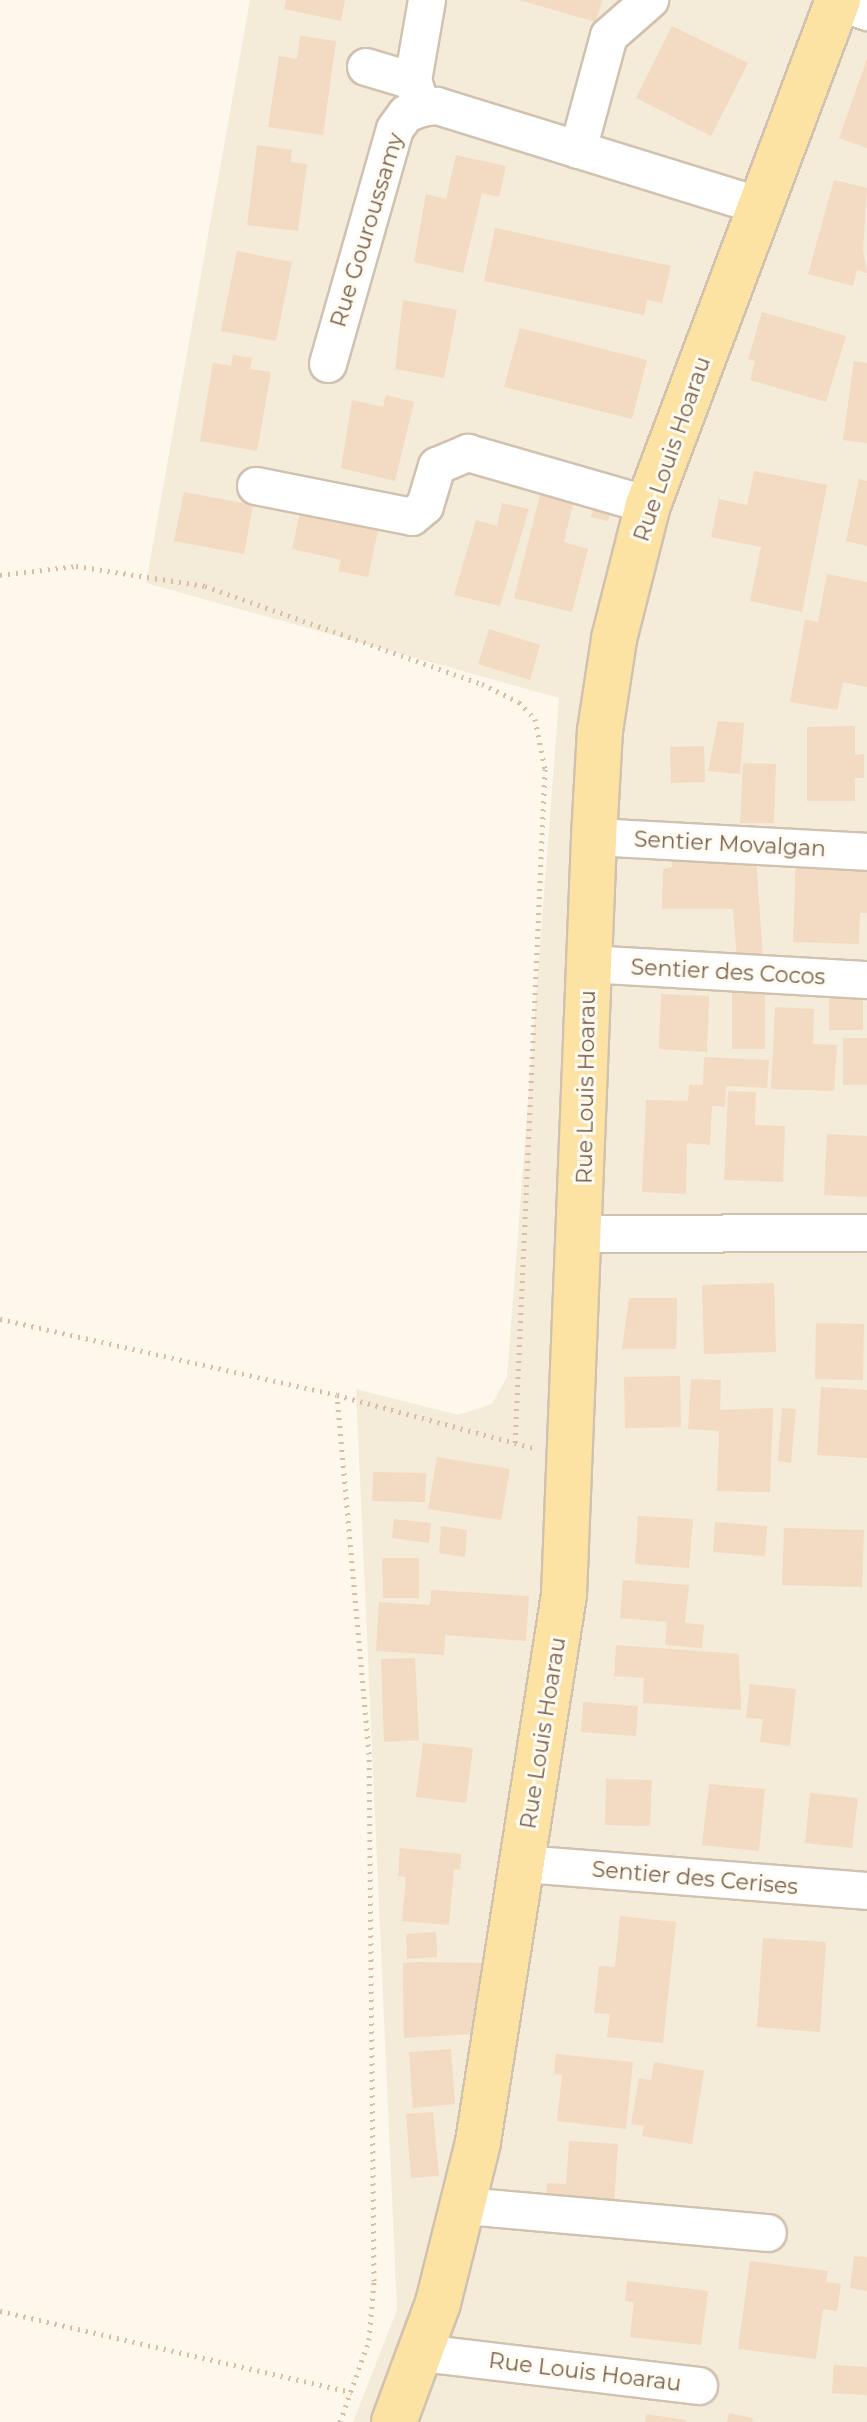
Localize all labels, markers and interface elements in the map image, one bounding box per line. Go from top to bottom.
street label: Rue Gouroussamy [325,130,409,330]
street label: Rue Louis Hoarau [628,353,716,545]
street label: Sentier Movalgan [633,826,827,862]
street label: Sentier des Cocos [630,954,826,990]
street label: Rue Louis Hoarau [571,990,601,1184]
street label: Rue Louis Hoarau [515,1635,571,1831]
street label: Sentier des Cerises [591,1856,799,1900]
street label: Rue Louis Hoarau [487,2347,683,2397]

